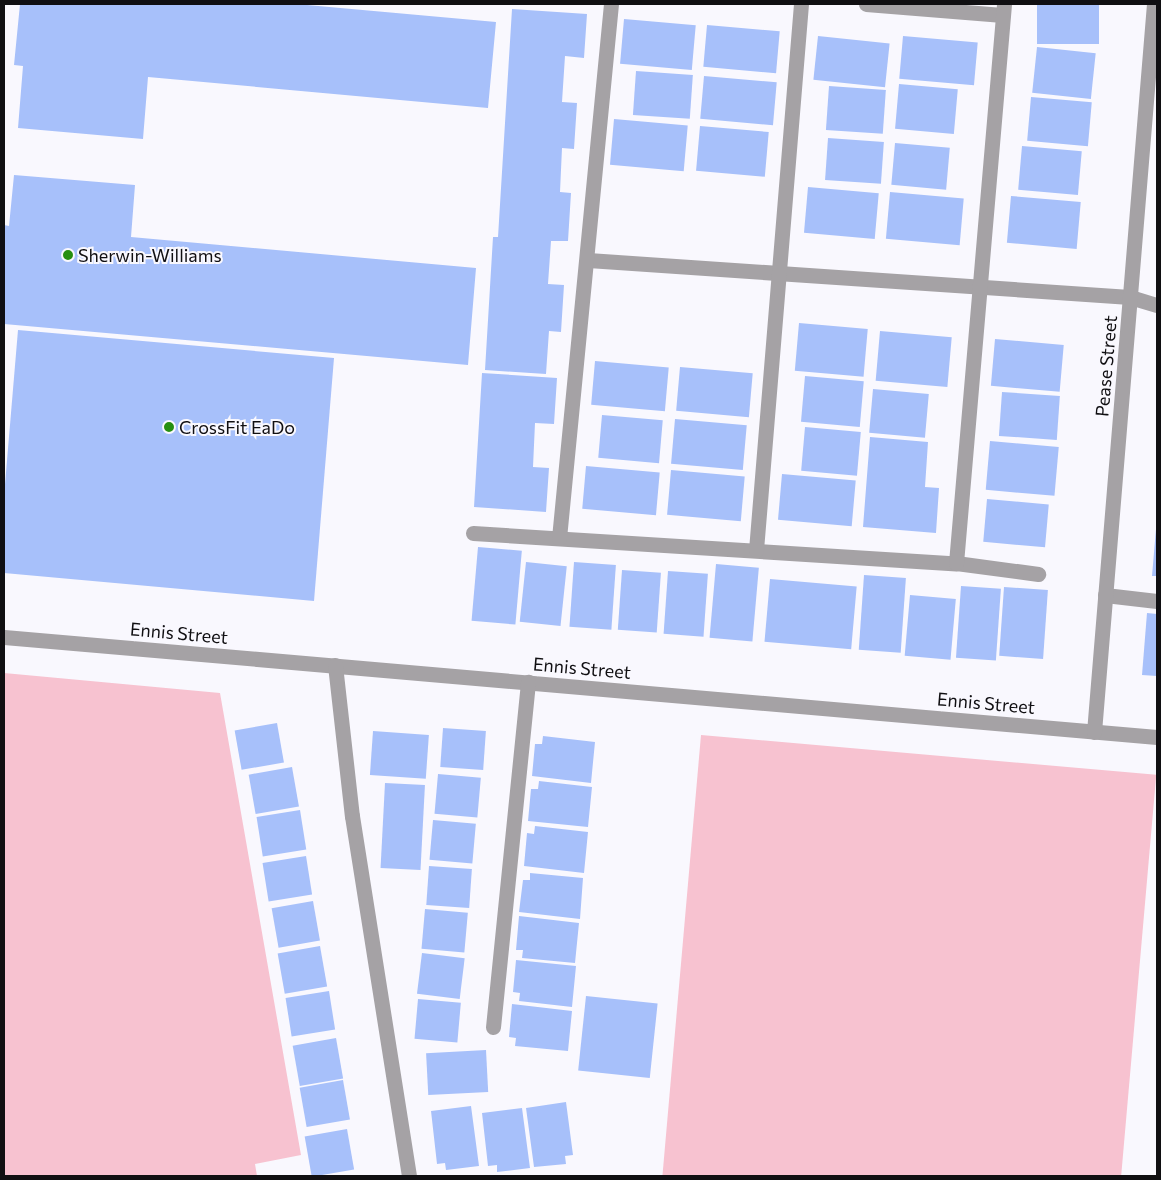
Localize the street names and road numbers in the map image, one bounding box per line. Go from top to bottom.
street label: Pease Street [1091,314,1121,418]
street label: Ennis Street [129,618,229,648]
street label: Ennis Street [532,653,632,683]
street label: Ennis Street [936,688,1036,718]

